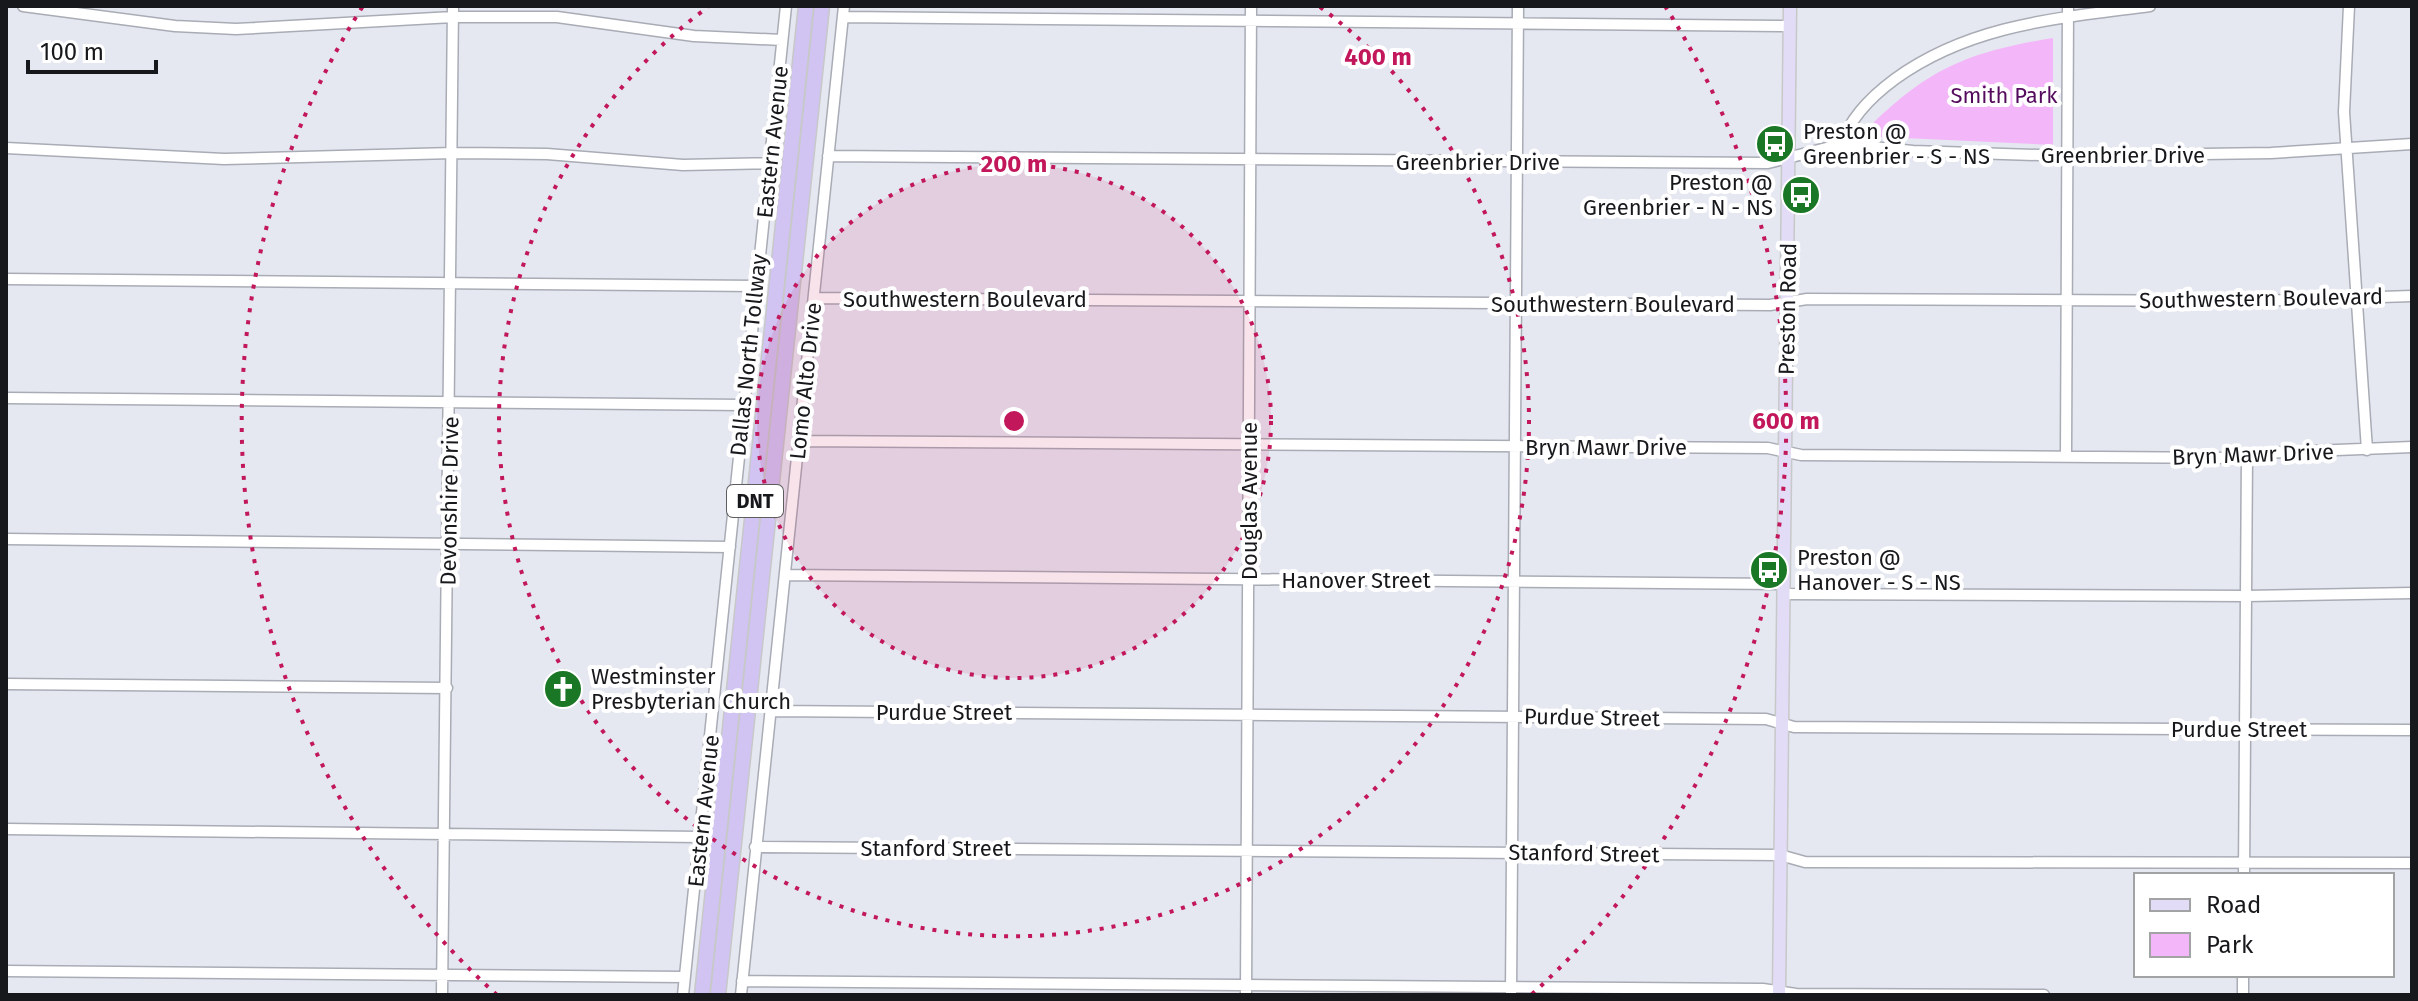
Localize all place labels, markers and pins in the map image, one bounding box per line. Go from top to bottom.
place label: Preston @ Greenbrier - S - NS [1803,118,1990,170]
bus stop icon: Preston @ Greenbrier - S - NS [1754,123,1796,165]
place label: Preston @ Greenbrier - N - NS [1583,169,1773,221]
bus stop icon: Preston @ Greenbrier - N - NS [1780,174,1822,216]
centre of rings [1000,407,1028,435]
place label: Preston @ Hanover - S - NS [1797,544,1961,596]
bus stop icon: Preston @ Hanover - S - NS [1748,549,1790,591]
place label: Westminster Presbyterian Church [591,663,791,715]
church icon: Westminster Presbyterian Church [542,668,584,710]

